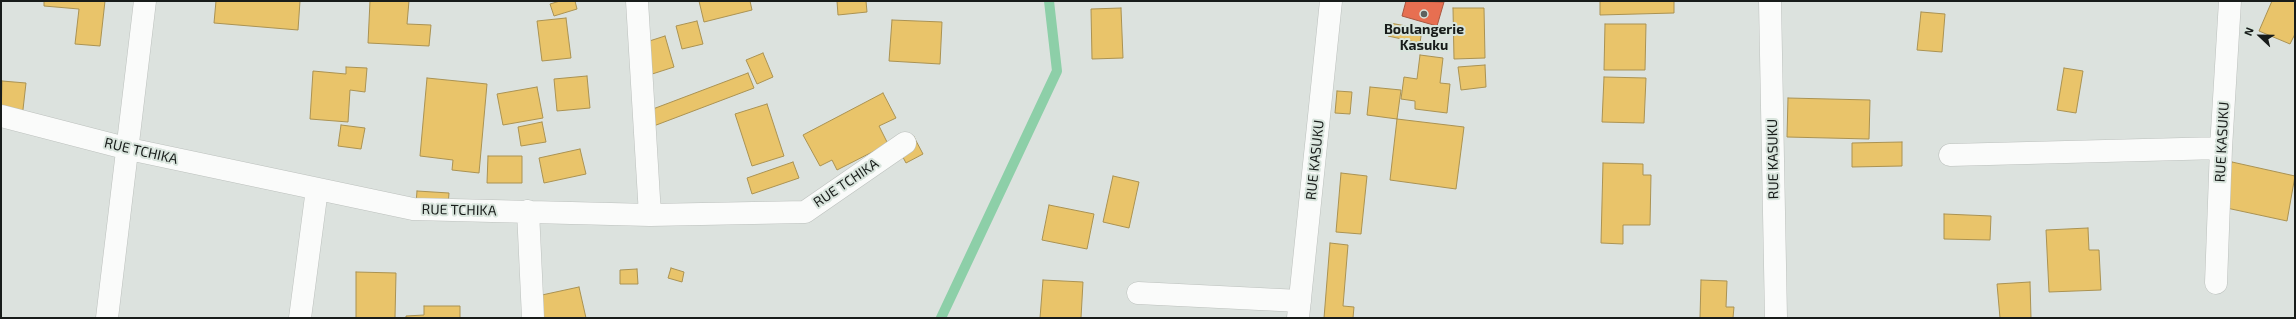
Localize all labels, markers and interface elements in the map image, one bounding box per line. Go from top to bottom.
marker: Boulangerie Kasuku [1419,9,1429,19]
north arrow [2240,16,2280,56]
place label: Boulangerie Kasuku [1384,21,1464,54]
text: N [2241,25,2256,37]
street label: RUE KASUKU [2211,101,2233,183]
street label: RUE KASUKU [1302,119,1328,201]
street label: RUE KASUKU [1764,119,1782,199]
street label: RUE TCHIKA [103,134,179,168]
street label: RUE TCHIKA [810,155,882,211]
street label: RUE TCHIKA [421,201,497,219]

